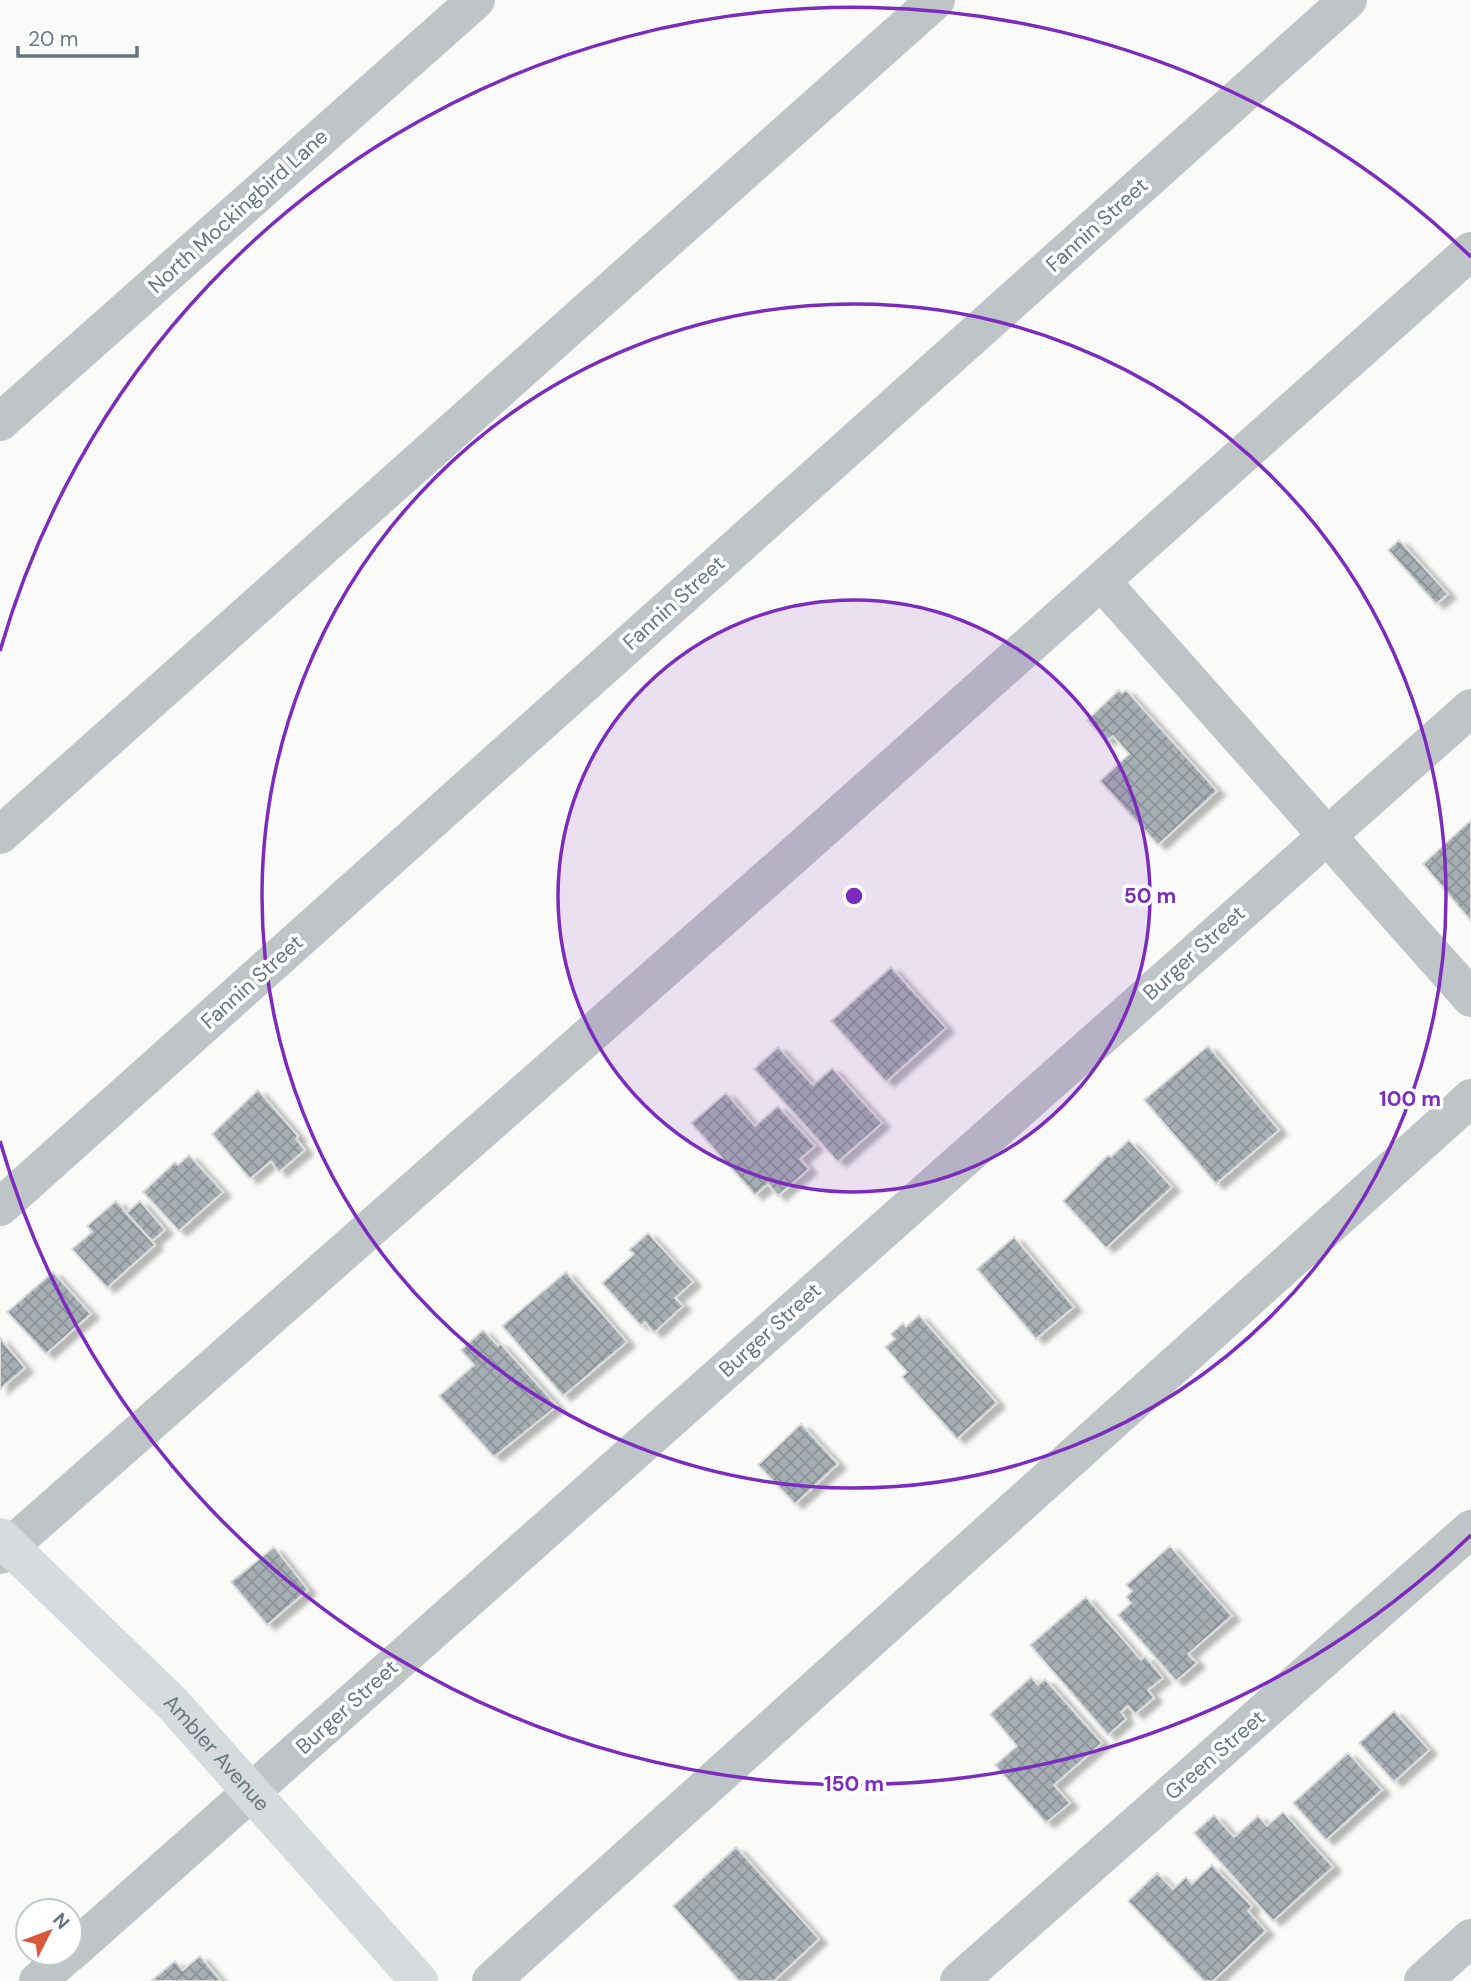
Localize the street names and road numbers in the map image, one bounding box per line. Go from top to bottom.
street label: North Mockingbird Lane [142,123,334,299]
street label: Fannin Street [1040,172,1154,278]
street label: Fannin Street [617,550,731,656]
street label: Burger Street [1137,900,1251,1006]
street label: Fannin Street [195,929,309,1035]
street label: Burger Street [713,1277,827,1383]
street label: Burger Street [290,1654,404,1760]
street label: Ambler Avenue [157,1688,276,1817]
street label: Green Street [1159,1704,1271,1806]

